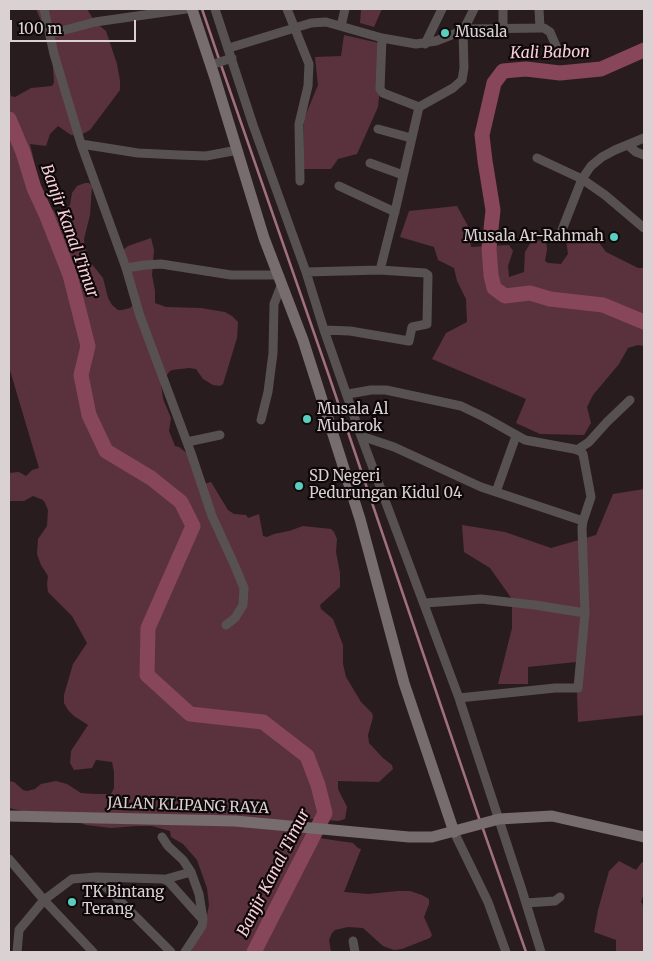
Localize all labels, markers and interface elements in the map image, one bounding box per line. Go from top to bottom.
scale bar [12,10,139,42]
text: 100 m [18,19,62,38]
place label: Musala [455,24,507,42]
marker: Musala [439,27,451,39]
water label: Kali Babon [510,43,590,63]
water label: Banjir Kanal Timur [36,162,102,300]
place label: Musala Ar-Rahmah [464,228,604,246]
marker: Musala Ar-Rahmah [608,231,620,243]
place label: Musala Al Mubarok [317,401,388,436]
marker: Musala Al Mubarok [301,413,313,425]
place label: SD Negeri Pedurungan Kidul 04 [309,468,462,503]
marker: SD Negeri Pedurungan Kidul 04 [293,480,305,492]
street label: JALAN KLIPANG RAYA [107,794,269,818]
water label: Banjir Kanal Timur [234,806,314,940]
place label: TK Bintang Terang [82,884,164,919]
marker: TK Bintang Terang [66,896,78,908]

